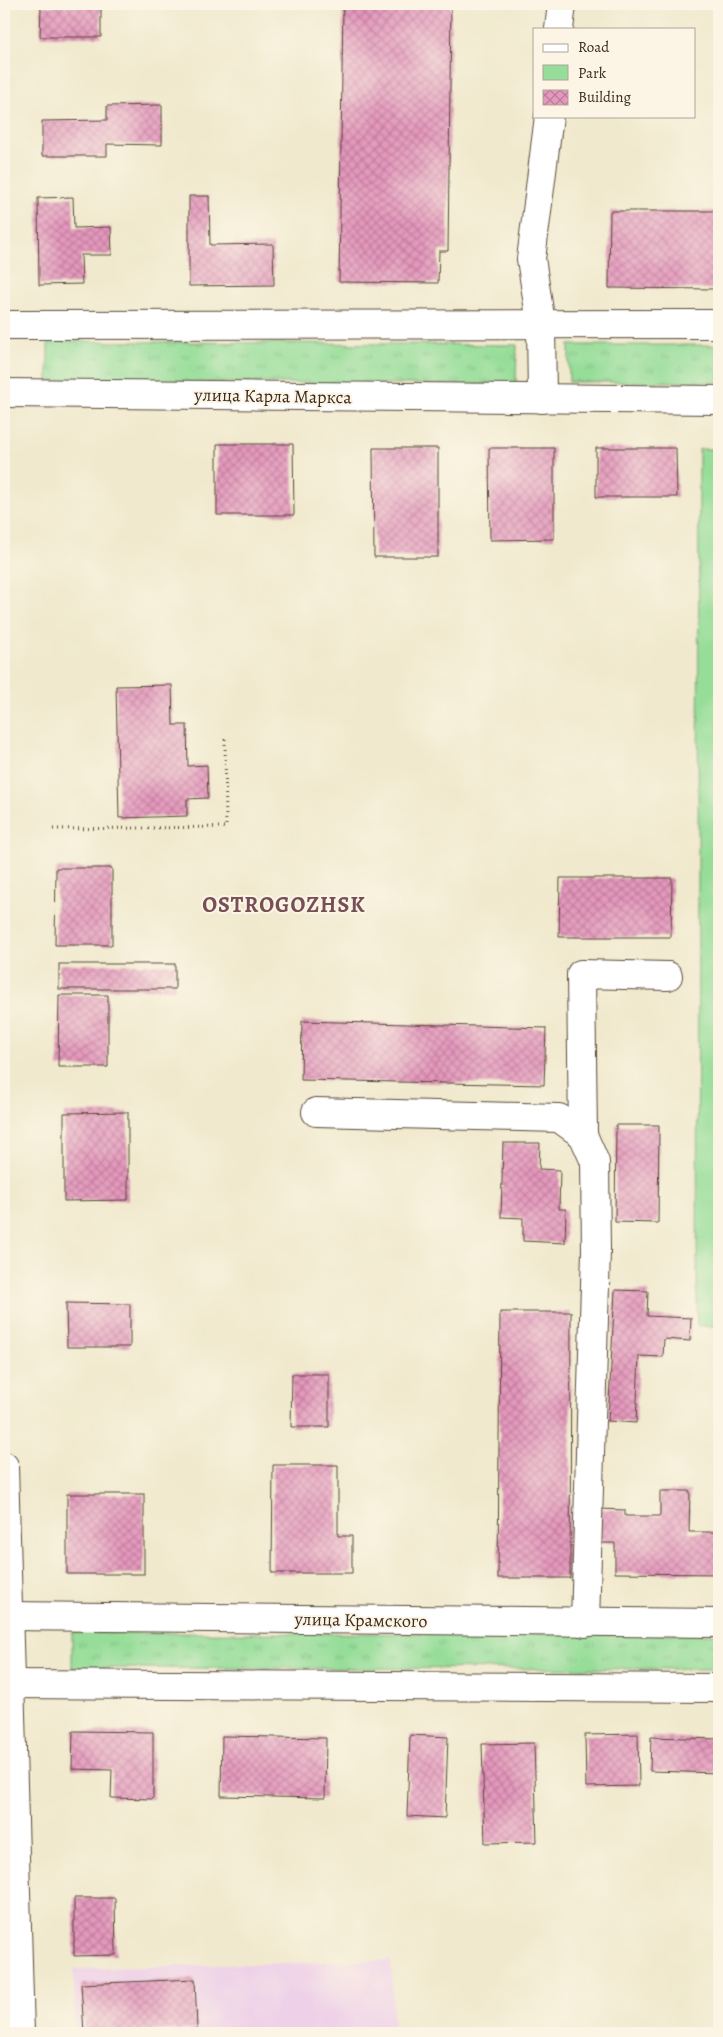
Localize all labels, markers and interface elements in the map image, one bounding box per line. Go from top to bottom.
legend [533,28,696,118]
text: Road [578,37,610,57]
text: Park [578,63,607,83]
text: Building [578,87,631,107]
street label: улица Карла Маркса [193,383,352,409]
district label: OSTROGOZHSK [202,890,366,920]
street label: улица Крамского [293,1607,428,1633]

